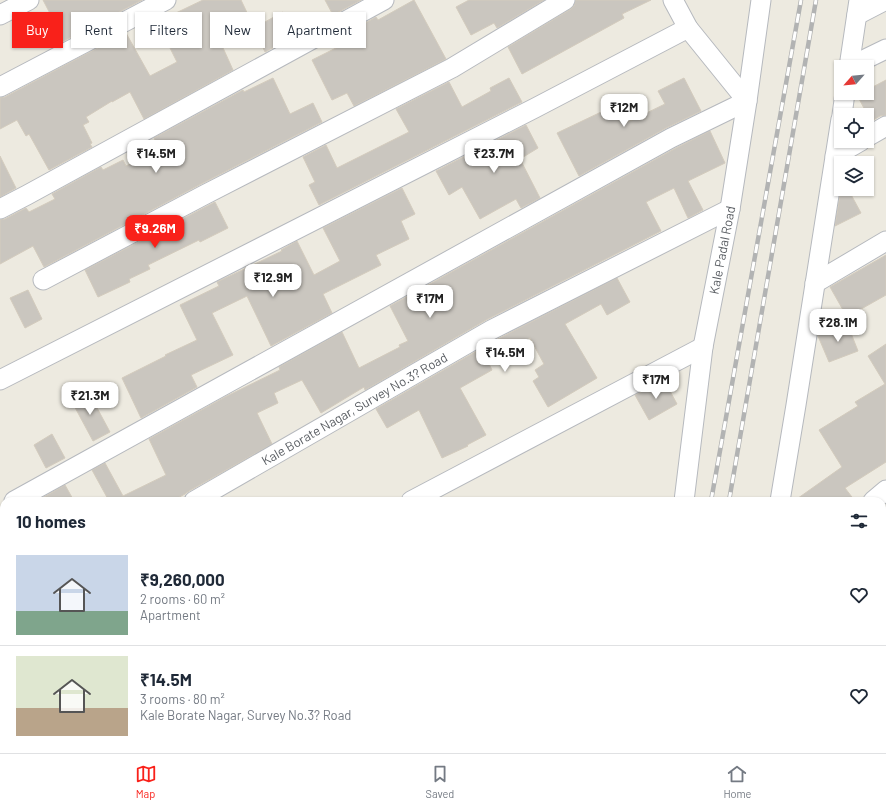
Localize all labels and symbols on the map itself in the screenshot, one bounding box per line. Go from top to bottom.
north arrow [834,60,874,100]
pin: ₹12M [600,94,648,128]
pin: ₹14.5M [123,140,189,174]
pin: ₹23.7M [461,140,527,174]
street label: Kale Padal Road [706,204,738,296]
pin: ₹9.26M [122,215,188,249]
pin: ₹12.9M [240,264,306,298]
pin: ₹17M [406,285,454,319]
pin: ₹28.1M [805,309,871,343]
pin: ₹14.5M [472,339,538,373]
street label: Kale Borate Nagar, Survey No.3? Road [259,349,450,468]
pin: ₹17M [632,366,680,400]
pin: ₹21.3M [57,382,123,416]

